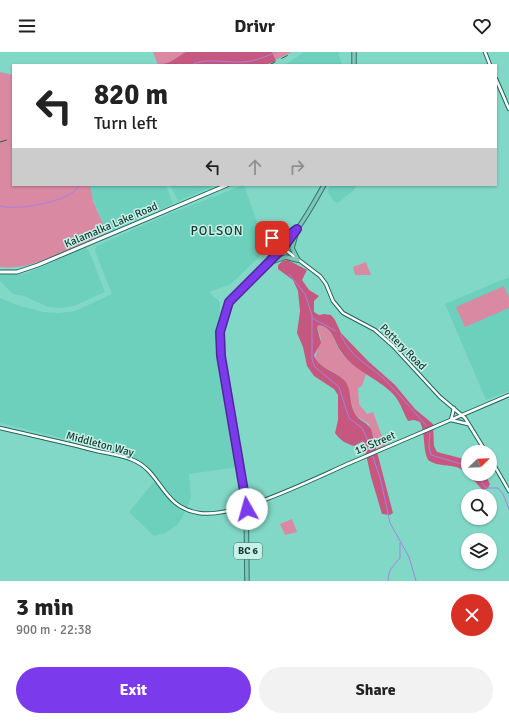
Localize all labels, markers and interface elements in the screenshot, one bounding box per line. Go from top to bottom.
icon: menu [16,15,38,37]
text: Drivr [234,15,275,37]
icon: heart [471,15,493,37]
text: 820 m [94,78,168,112]
icon: left [28,80,80,132]
text: Turn left [94,112,157,134]
icon: left [202,156,224,178]
icon: ahead [244,156,266,178]
icon: right [286,156,308,178]
street label: Kalamalka Lake Road [62,199,160,251]
pin [255,221,289,255]
district label: POLSON [190,223,244,239]
icon: arrive [261,227,283,249]
street label: Pottery Road [377,321,429,373]
street label: Middleton Way [65,429,136,460]
street label: 15 Street [353,429,397,457]
north arrow [461,445,497,481]
map controls [461,445,497,569]
position arrow [226,488,268,530]
button: search [461,489,497,525]
button: layers [461,533,497,569]
road number: BC 6 [234,543,262,559]
text: 3 min [16,592,74,622]
button: close [451,594,493,636]
text: 900 m · 22:38 [16,622,92,638]
button: Exit [16,667,251,713]
button: Share [259,667,493,713]

